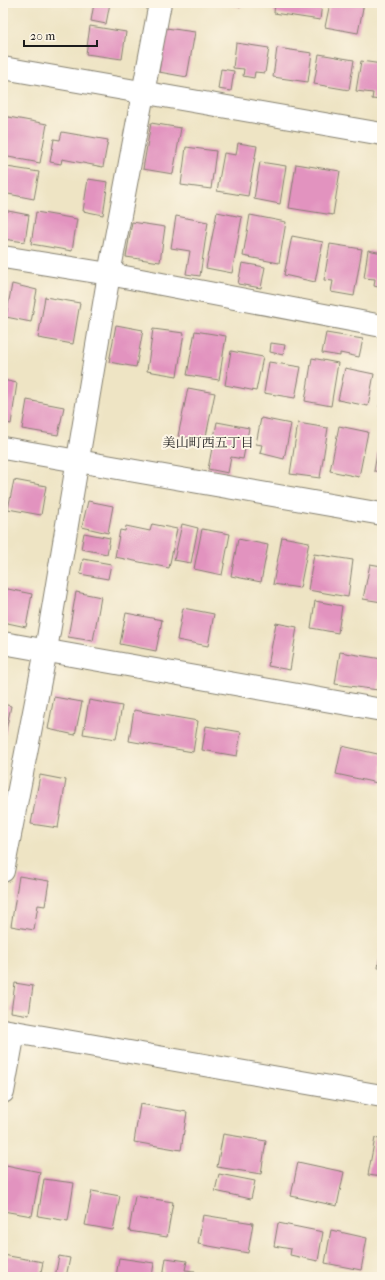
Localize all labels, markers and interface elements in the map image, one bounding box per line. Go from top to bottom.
scale bar [24,22,97,48]
text: 20 m [30,29,55,43]
district label: 美山町西五丁目 [162,435,254,450]

